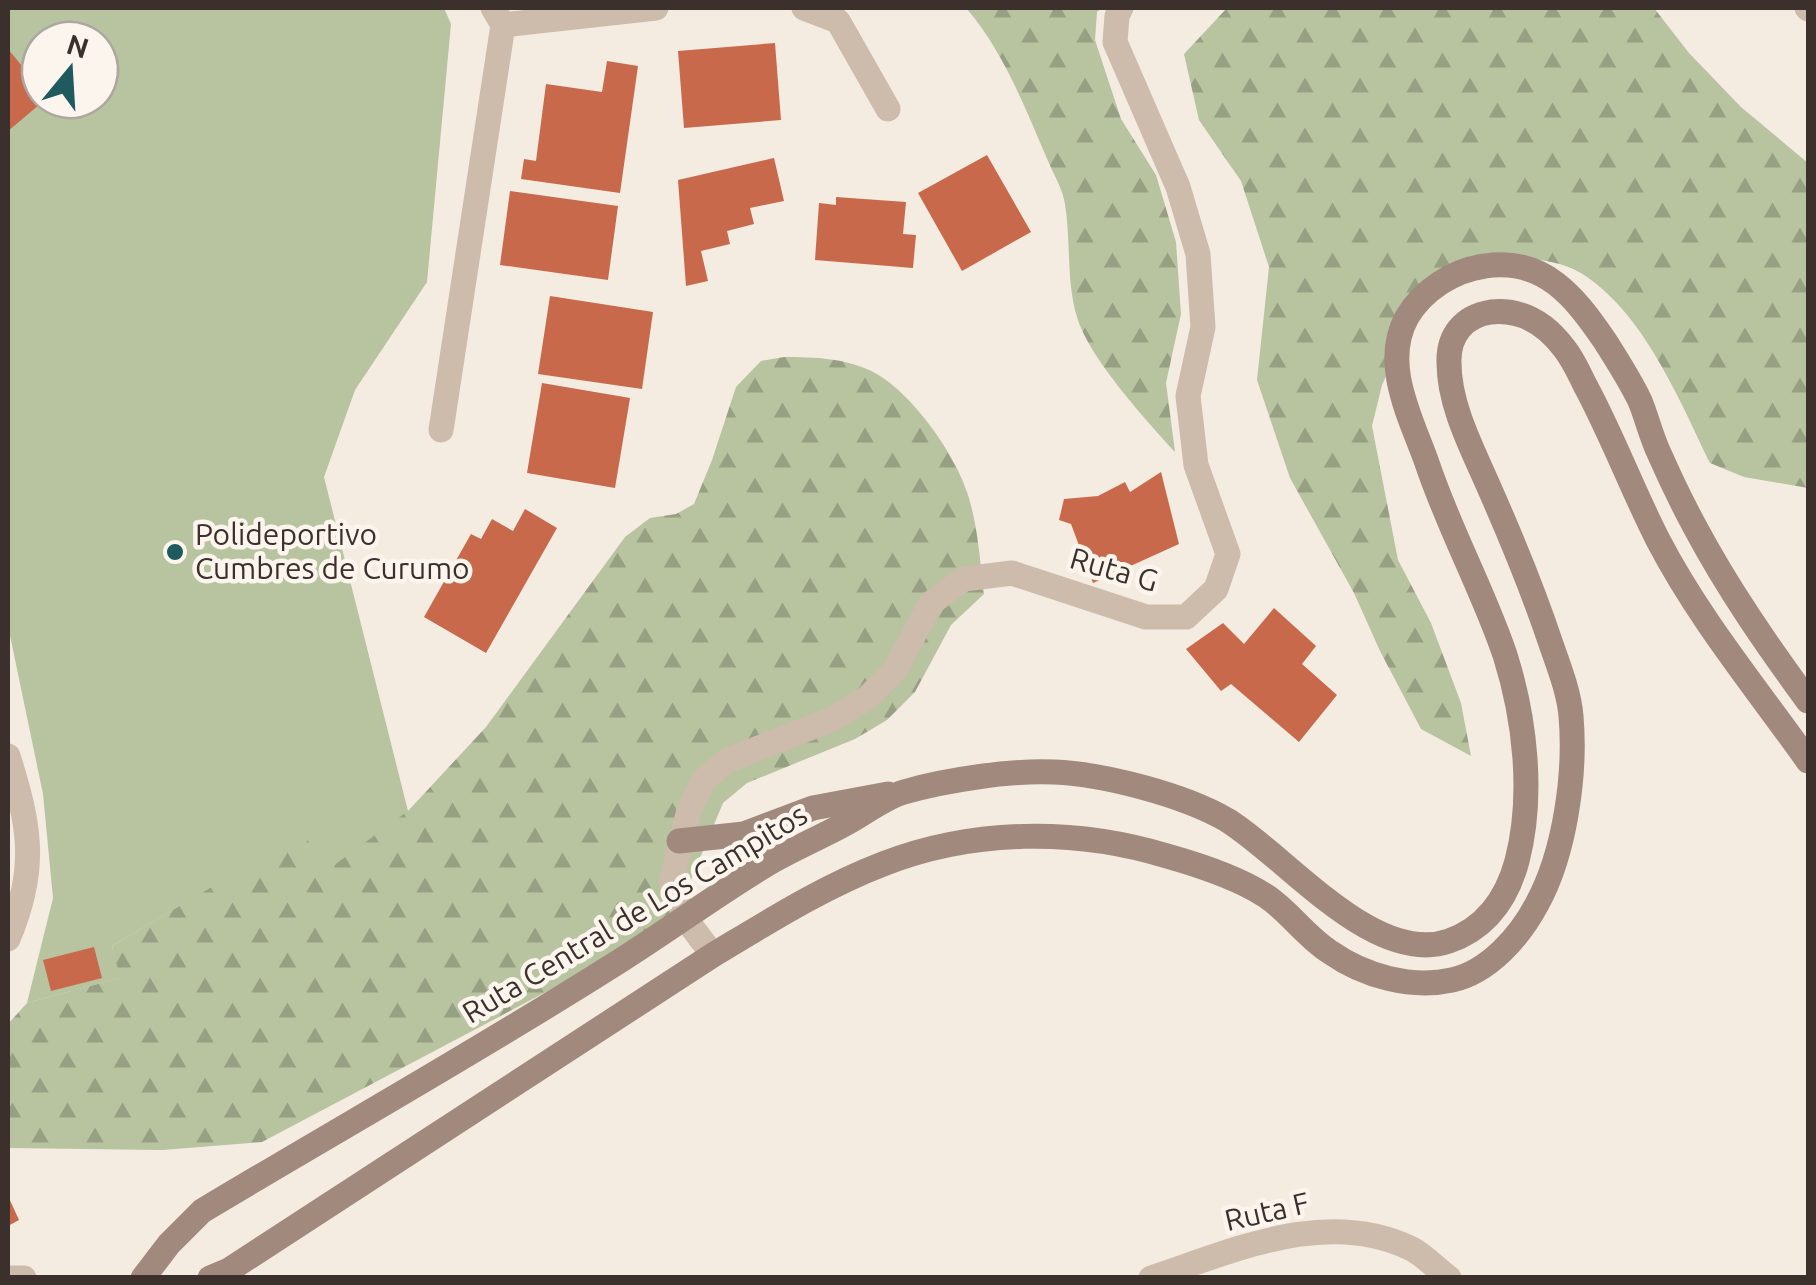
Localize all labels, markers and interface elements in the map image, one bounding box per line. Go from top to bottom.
north arrow [20,20,120,120]
text: N [63,28,93,64]
place label: Polideportivo Cumbres de Curumo [195,517,470,585]
street label: Ruta G [1066,540,1162,598]
marker: Polideportivo Cumbres de Curumo [164,541,186,563]
street label: Ruta Central de Los Campitos [456,797,813,1030]
street label: Ruta F [1221,1185,1312,1237]

